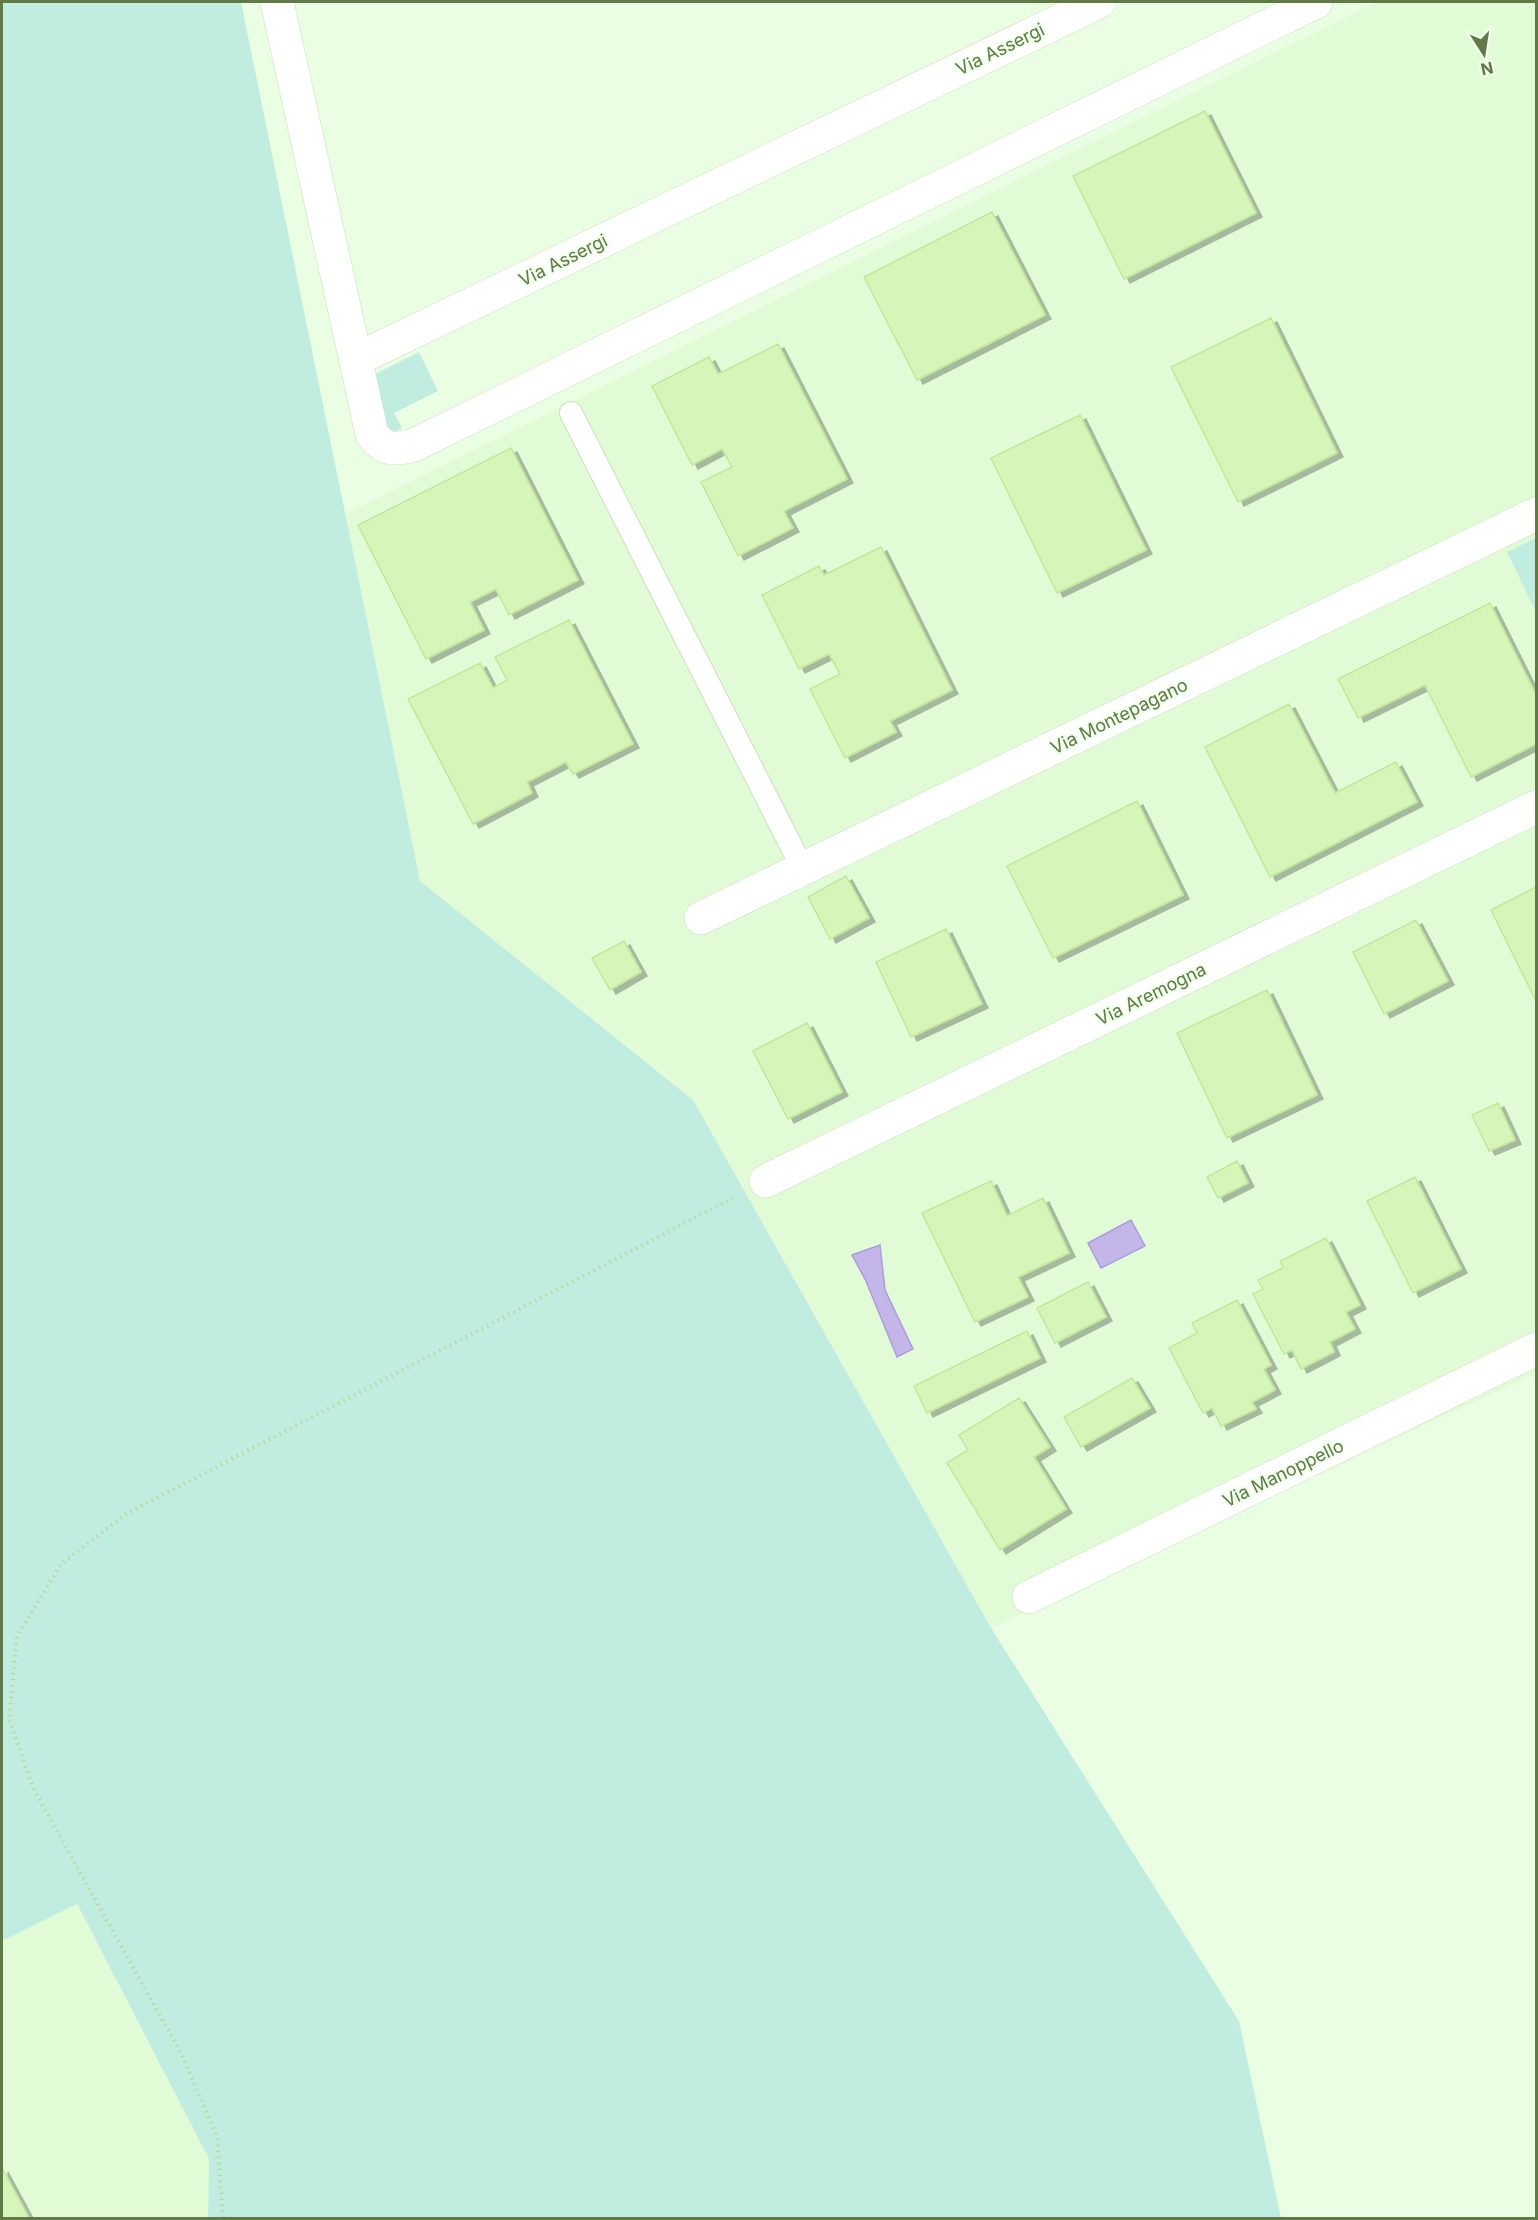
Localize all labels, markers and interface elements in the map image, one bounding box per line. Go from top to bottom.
street label: Via Assergi [952,19,1048,79]
north arrow [1454,24,1514,84]
text: N [1479,58,1495,80]
street label: Via Assergi [515,230,611,290]
street label: Via Montepagano [1047,674,1191,758]
street label: Via Aremogna [1093,958,1209,1030]
street label: Via Manoppello [1219,1435,1347,1511]

